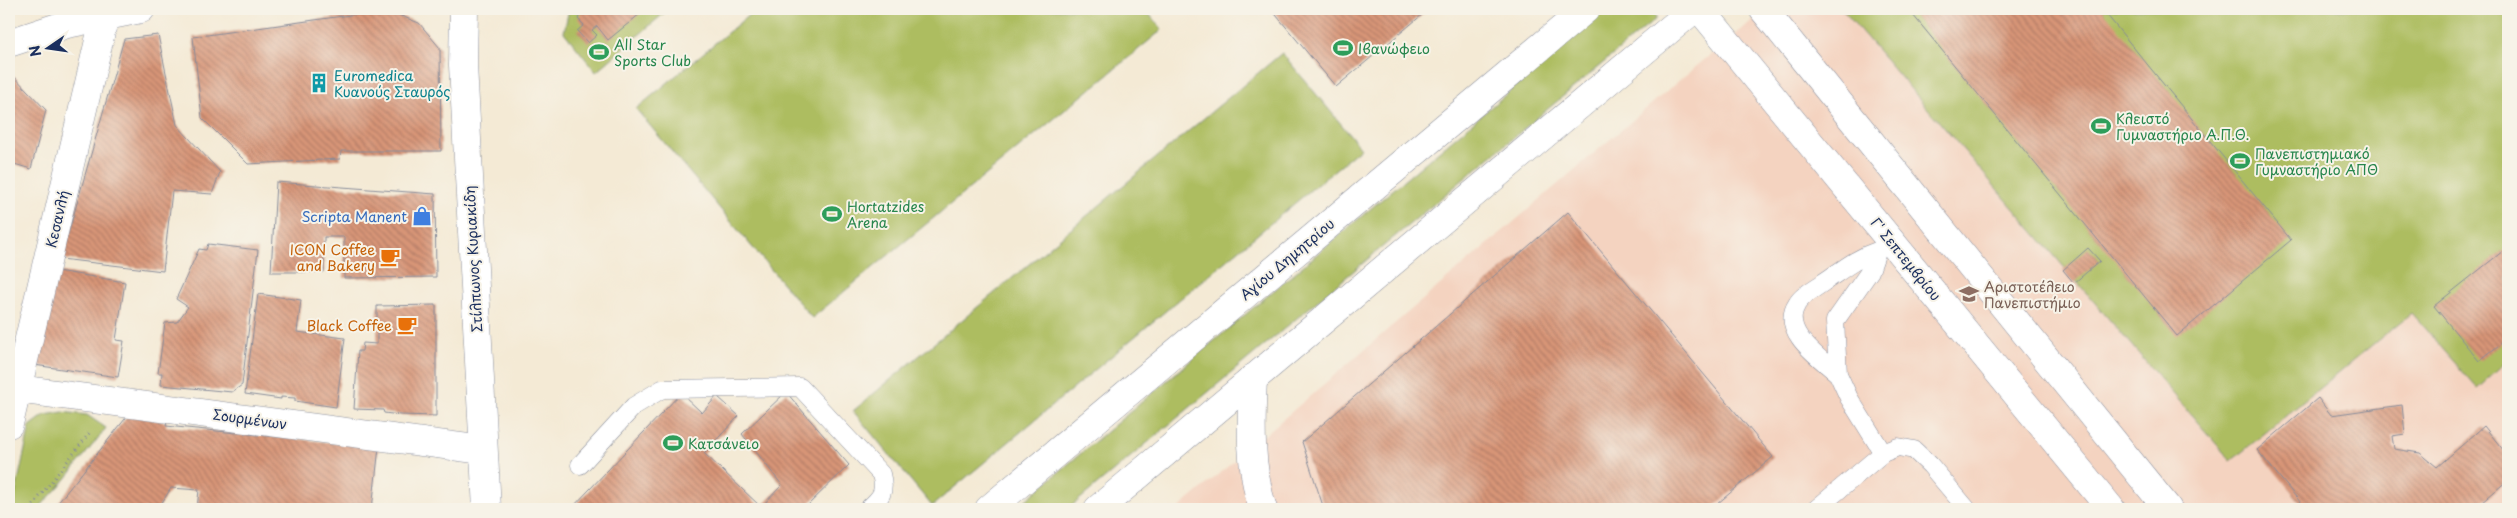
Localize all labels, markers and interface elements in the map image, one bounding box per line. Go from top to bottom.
north arrow [22,22,72,72]
place label: All Star Sports Club [614,34,691,71]
sports icon: Ιβανώφειο [1332,37,1354,59]
place label: Ιβανώφειο [1358,38,1430,59]
sports icon: All Star Sports Club [588,41,610,63]
text: N [23,43,46,59]
place label: Euromedica Κυανούς Σταυρός [334,65,451,102]
building icon: Euromedica Κυανούς Σταυρός [308,72,330,94]
place label: Κλειστό Γυμναστήριο Α.Π.Θ. [2116,108,2249,145]
sports icon: Κλειστό Γυμναστήριο Α.Π.Θ. [2090,115,2112,137]
place label: Πανεπιστημιακό Γυμναστήριο ΑΠΘ [2255,143,2378,180]
sports icon: Πανεπιστημιακό Γυμναστήριο ΑΠΘ [2229,150,2251,172]
street label: Στίλπωνος Κυριακίδη [459,185,487,333]
street label: Κεσανλή [40,188,74,250]
place label: Hortatzides Arena [847,196,924,233]
sports icon: Hortatzides Arena [821,203,843,225]
shop icon: Scripta Manent [411,205,433,227]
place label: Scripta Manent [302,206,407,227]
street label: Αγίου Δημητρίου [1235,213,1339,305]
street label: Γ' Σεπτεμβρίου [1866,213,1946,305]
place label: ICON Coffee and Bakery [290,239,375,276]
cafe icon: ICON Coffee and Bakery [379,246,401,268]
place label: Αριστοτέλειο Πανεπιστήμιο [1984,276,2081,313]
school or university icon: Αριστοτέλειο Πανεπιστήμιο [1958,283,1980,305]
cafe icon: Black Coffee [396,314,418,336]
place label: Black Coffee [307,315,392,336]
street label: Σουρμένων [212,403,288,435]
sports icon: Κατσάνειο [662,432,684,454]
place label: Κατσάνειο [688,433,759,454]

